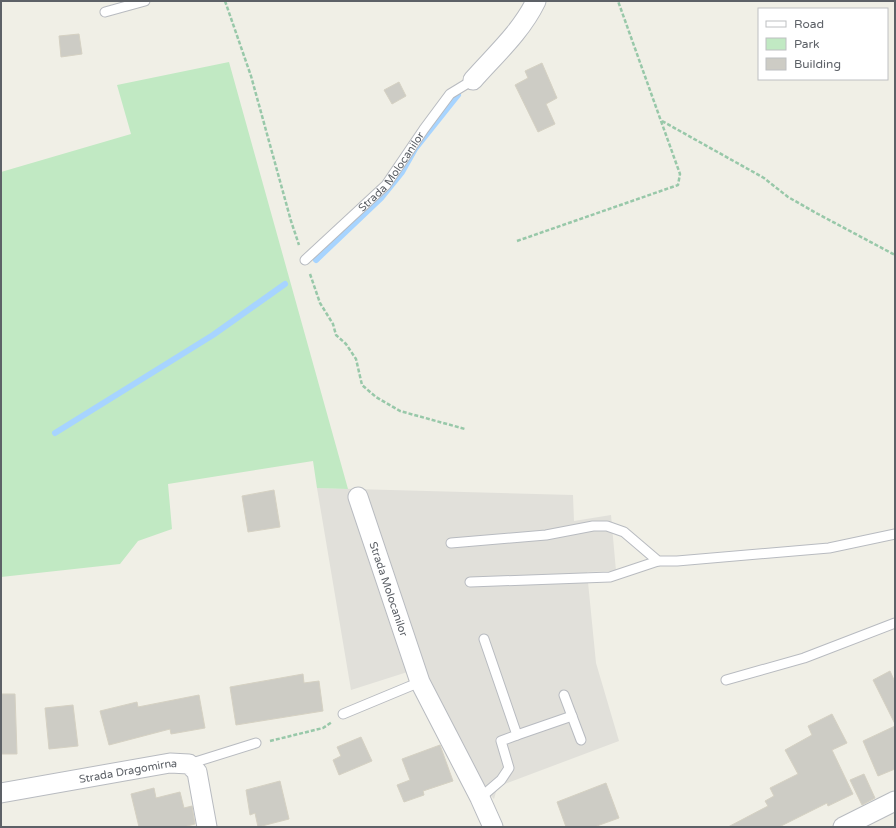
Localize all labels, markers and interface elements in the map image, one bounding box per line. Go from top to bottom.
legend [758,8,888,80]
text: Road [794,17,824,31]
text: Park [794,37,820,51]
text: Building [794,57,841,71]
street label: Strada Molocanilor [356,129,428,215]
street label: Strada Molocanilor [366,540,410,639]
street label: Strada Dragomirna [78,757,177,786]

